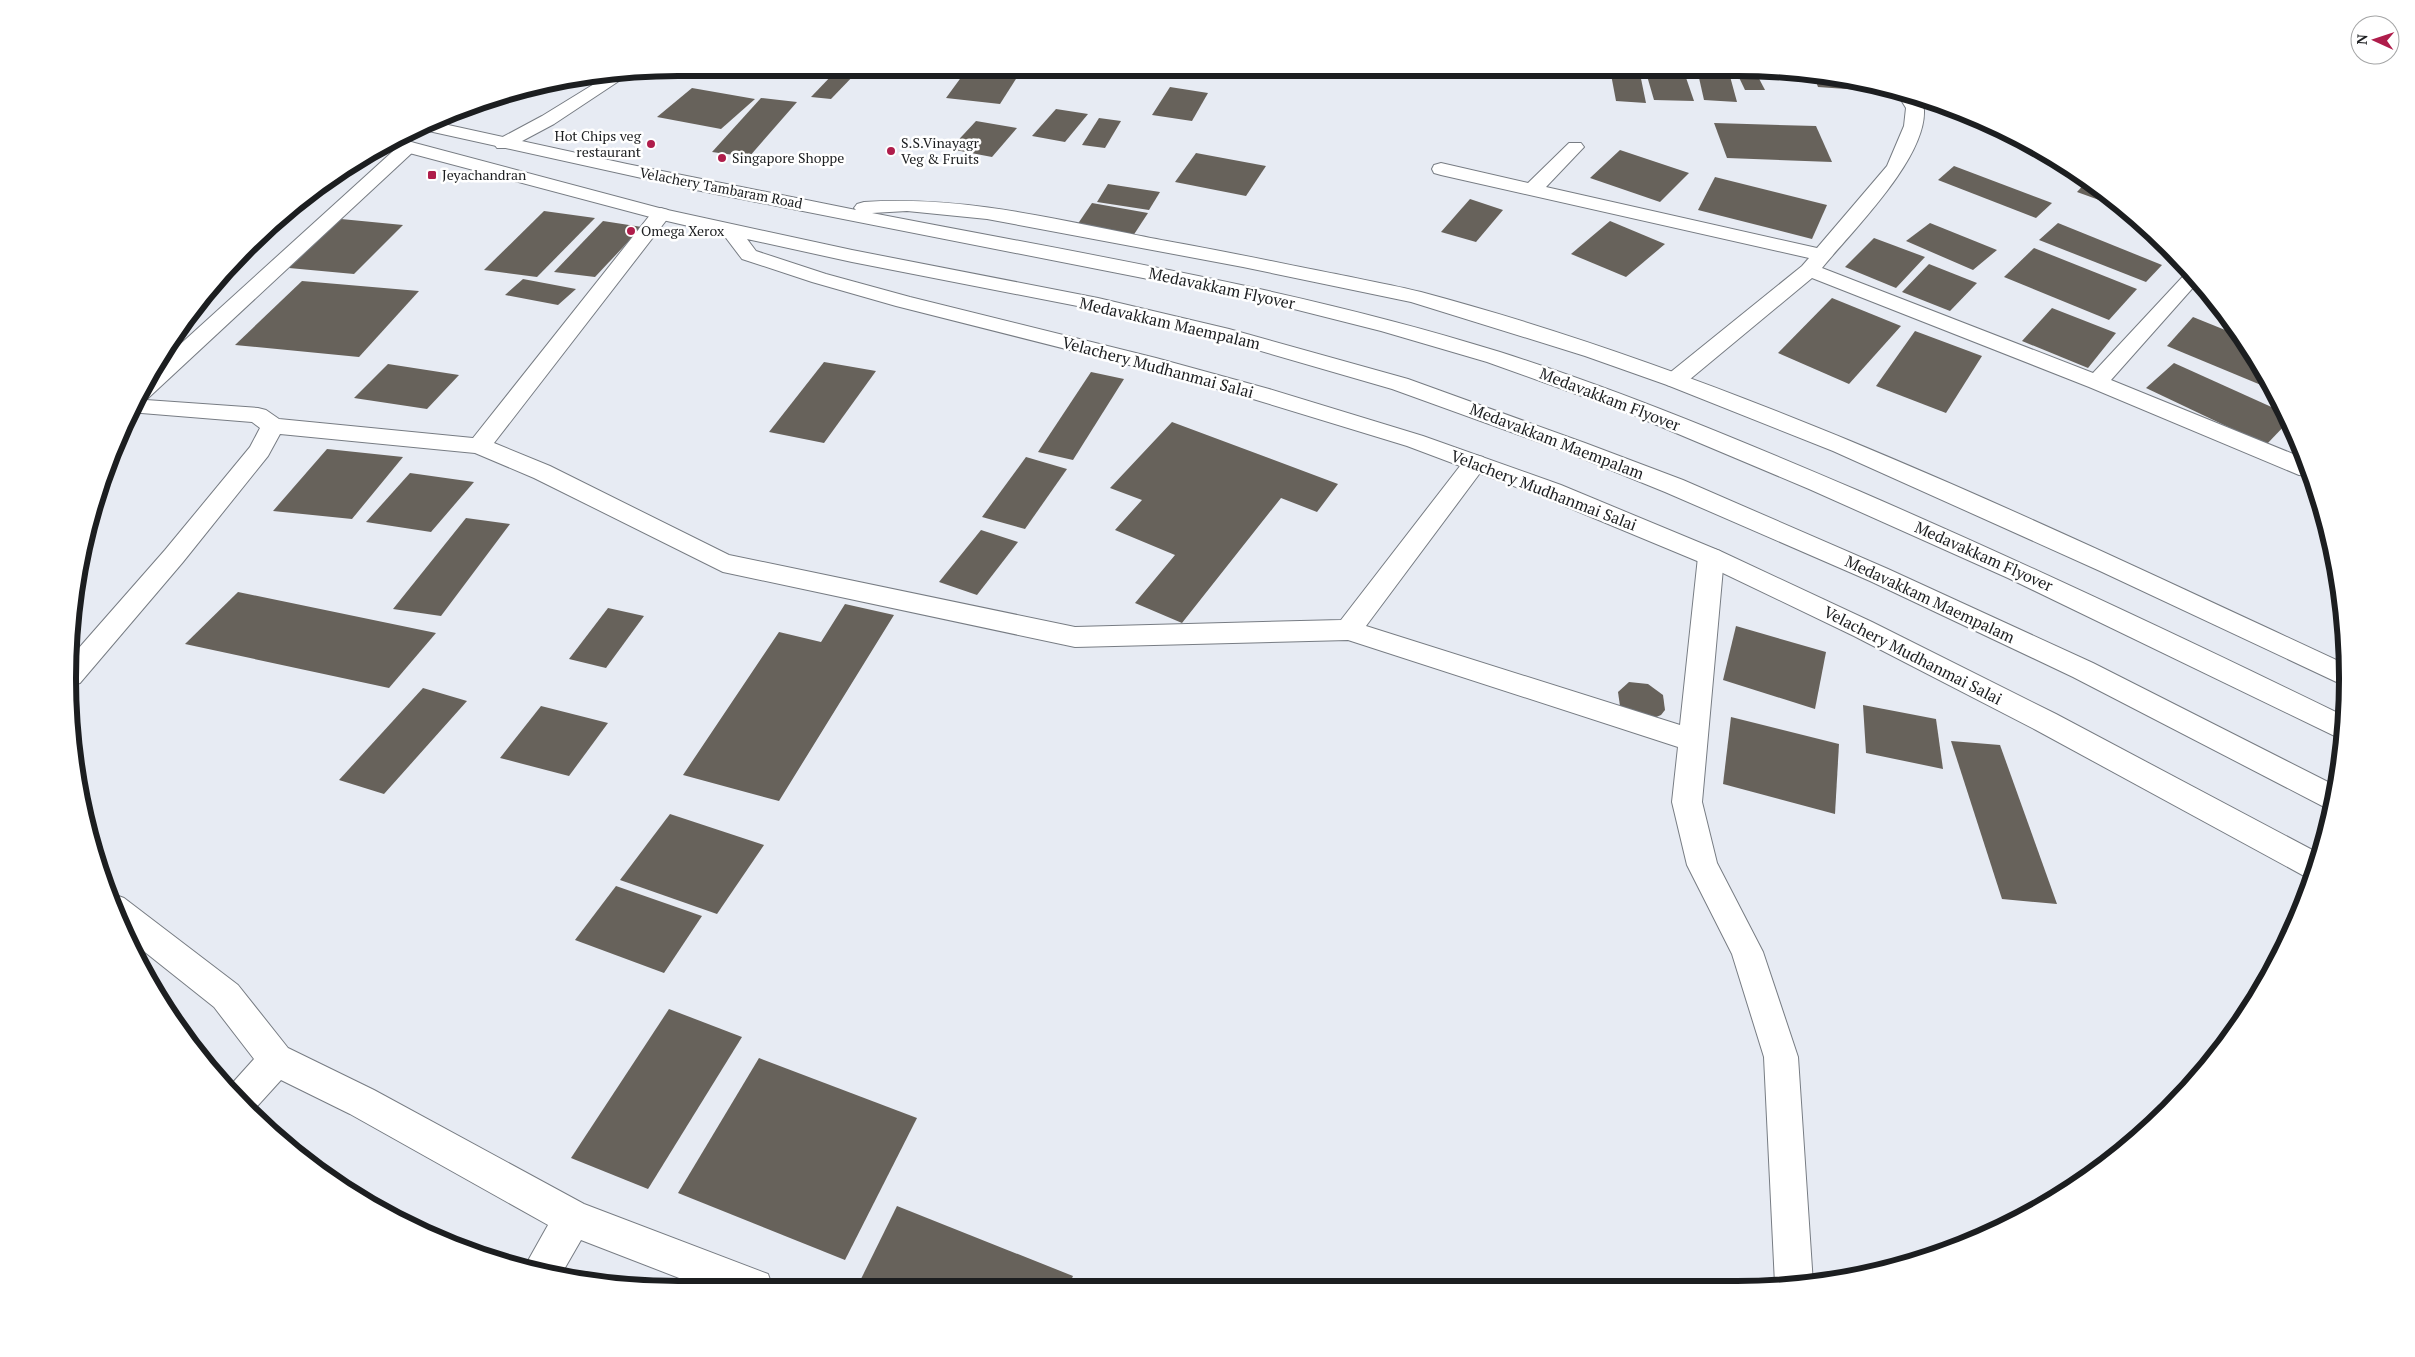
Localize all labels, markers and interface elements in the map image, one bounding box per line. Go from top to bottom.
north arrow [2350,15,2400,65]
text: N [2352,33,2371,45]
place label: Hot Chips veg restaurant [555,126,642,161]
place label: S.S.Vinayagr Veg & Fruits [901,133,979,168]
marker: Hot Chips veg restaurant [645,138,657,150]
marker: S.S.Vinayagr Veg & Fruits [885,145,897,157]
place label: Singapore Shoppe [732,148,844,167]
marker: Singapore Shoppe [716,152,728,164]
street label: Velachery Tambaram Road [638,162,804,213]
place label: Jeyachandran [442,165,527,184]
marker: Jeyachandran [426,169,438,181]
place label: Omega Xerox [641,221,725,240]
marker: Omega Xerox [625,225,637,237]
street label: Medavakkam Flyover [1147,262,1298,314]
street label: Medavakkam Maempalam [1077,291,1263,355]
street label: Velachery Mudhanmai Salai [1060,331,1256,403]
street label: Medavakkam Flyover [1536,362,1684,436]
street label: Medavakkam Maempalam [1467,398,1647,484]
street label: Velachery Mudhanmai Salai [1448,444,1640,536]
street label: Medavakkam Flyover [1911,516,2057,597]
street label: Medavakkam Maempalam [1842,550,2019,648]
street label: Velachery Mudhanmai Salai [1820,600,2006,710]

